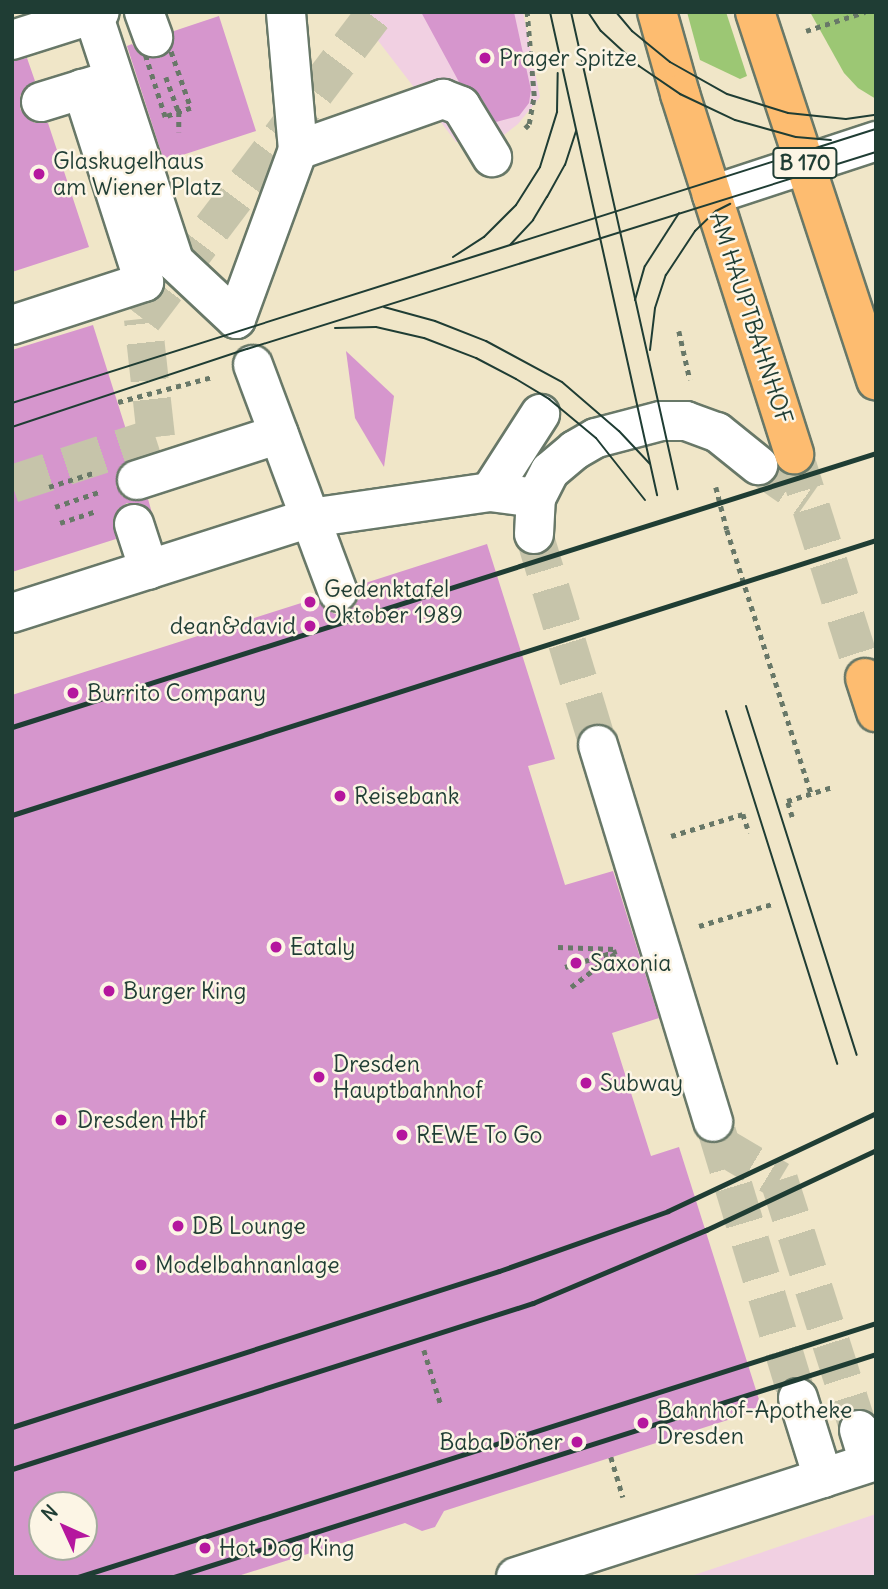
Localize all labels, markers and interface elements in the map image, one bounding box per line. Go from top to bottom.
place label: Prager Spitze [499,44,637,72]
marker: Prager Spitze [477,50,493,66]
road number: B 170 [772,146,838,180]
place label: Glaskugelhaus am Wiener Platz [53,147,222,201]
marker: Glaskugelhaus am Wiener Platz [31,166,47,182]
street label: AM HAUPTBAHNHOF [704,208,798,428]
place label: Gedenktafel Oktober 1989 [324,575,463,629]
marker: Gedenktafel Oktober 1989 [302,594,318,610]
place label: dean&david [170,612,296,640]
marker: dean&david [302,618,318,634]
place label: Burrito Company [87,679,266,707]
marker: Burrito Company [65,685,81,701]
place label: Reisebank [354,782,459,810]
marker: Reisebank [332,788,348,804]
place label: Eataly [290,933,355,961]
marker: Eataly [268,939,284,955]
place label: Saxonia [590,949,671,977]
marker: Saxonia [568,955,584,971]
place label: Burger King [123,977,246,1005]
marker: Burger King [101,983,117,999]
place label: Dresden Hauptbahnhof [333,1050,483,1104]
marker: Dresden Hauptbahnhof [311,1069,327,1085]
place label: Subway [600,1069,683,1097]
marker: Subway [578,1075,594,1091]
place label: Dresden Hbf [77,1106,206,1134]
marker: Dresden Hbf [51,1110,71,1130]
place label: REWE To Go [416,1121,543,1149]
marker: REWE To Go [394,1127,410,1143]
place label: DB Lounge [192,1212,306,1240]
marker: DB Lounge [170,1218,186,1234]
place label: Modelbahnanlage [155,1251,340,1279]
marker: Modelbahnanlage [133,1257,149,1273]
place label: Bahnhof-Apotheke Dresden [657,1396,852,1450]
marker: Bahnhof-Apotheke Dresden [635,1415,651,1431]
place label: Baba Döner [439,1428,563,1456]
marker: Baba Döner [569,1434,585,1450]
north arrow [28,1491,98,1561]
text: N [36,1499,63,1526]
place label: Hot Dog King [219,1534,355,1562]
marker: Hot Dog King [197,1540,213,1556]

